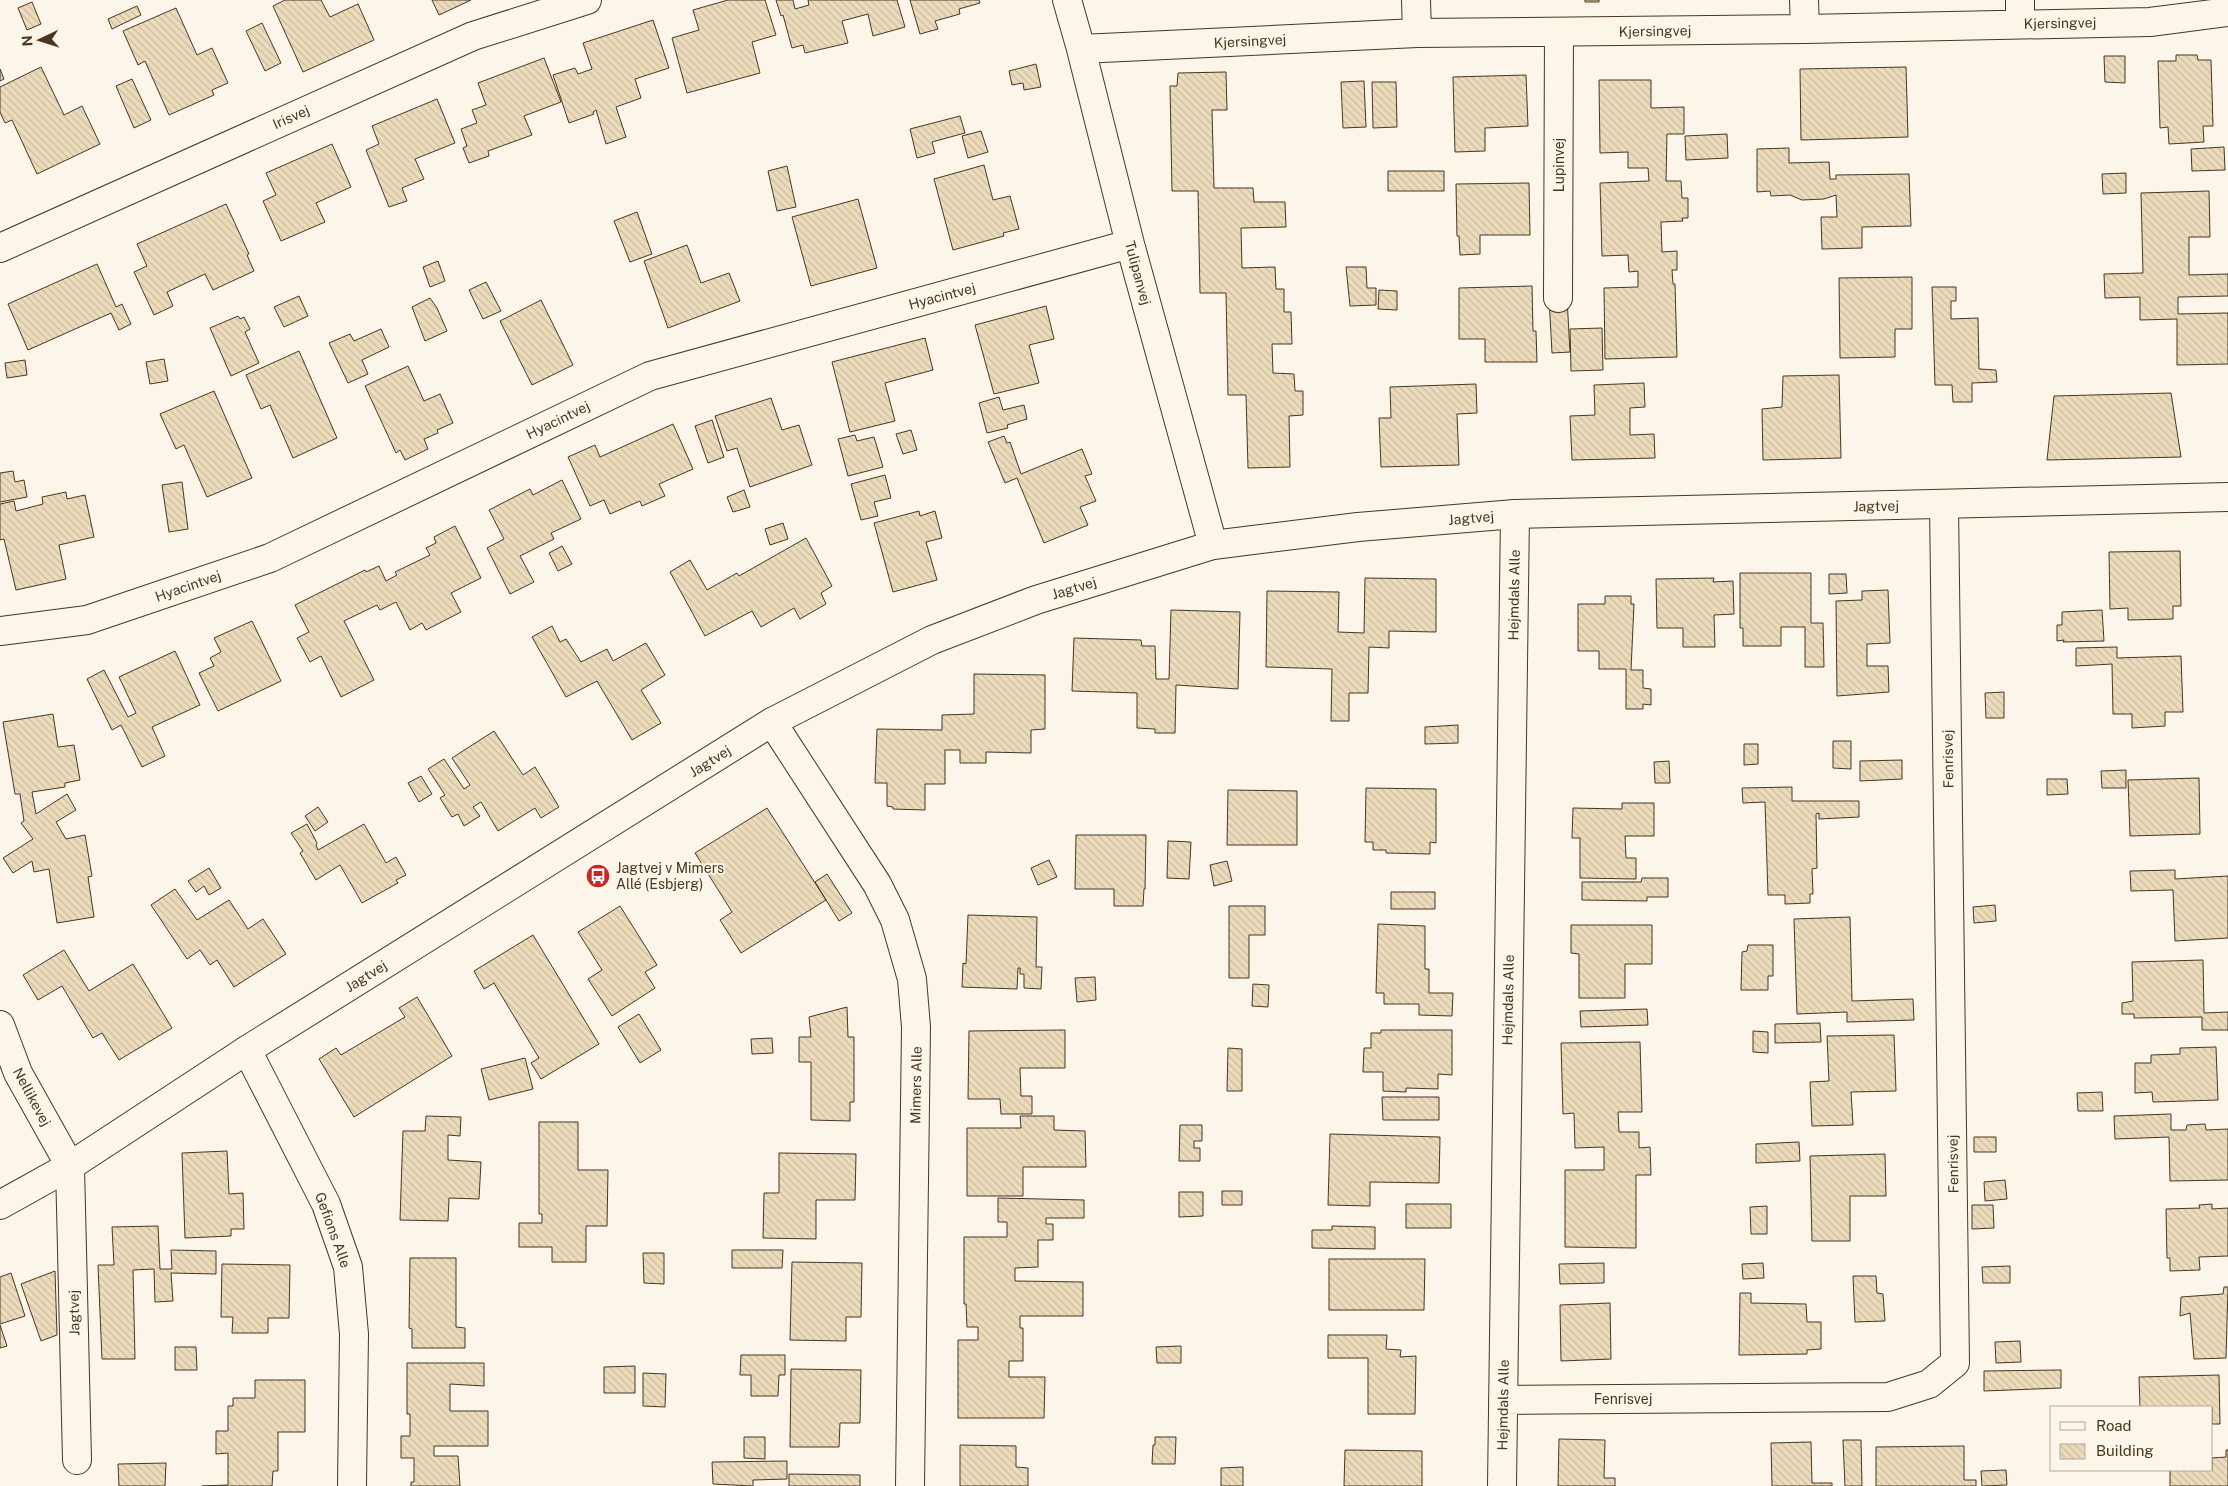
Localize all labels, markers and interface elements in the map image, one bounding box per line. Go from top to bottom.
street label: Kjersingvej [2024,14,2096,32]
north arrow [15,15,65,65]
street label: Kjersingvej [1619,22,1691,40]
street label: Kjersingvej [1213,31,1287,51]
text: N [19,35,35,47]
street label: Irisvej [270,102,312,132]
street label: Lupinvej [1551,138,1567,192]
street label: Tulipanvej [1122,239,1154,307]
street label: Hyacintvej [907,279,977,313]
street label: Hyacintvej [524,398,592,442]
street label: Jagtvej [1853,498,1899,514]
street label: Jagtvej [1447,508,1495,528]
street label: Hejmdals Alle [1505,549,1523,641]
street label: Hyacintvej [153,567,223,605]
street label: Jagtvej [1050,574,1098,602]
street label: Fenrisvej [1939,730,1957,788]
street label: Jagtvej [686,742,734,780]
place label: Jagtvej v Mimers Allé (Esbjerg) [616,860,724,892]
bus stop icon: Jagtvej v Mimers Allé (Esbjerg) [585,863,611,889]
street label: Hejmdals Alle [1499,954,1517,1046]
street label: Jagtvej [342,957,390,995]
street label: Mimers Alle [907,1046,925,1124]
street label: Nellikevej [10,1065,54,1129]
street label: Fenrisvej [1944,1135,1962,1193]
street label: Gefions Alle [312,1190,354,1270]
street label: Jagtvej [66,1290,82,1336]
street label: Hejmdals Alle [1494,1359,1512,1451]
street label: Fenrisvej [1594,1391,1652,1407]
legend [2050,1406,2213,1471]
text: Road [2096,1417,2132,1434]
text: Building [2096,1442,2154,1459]

